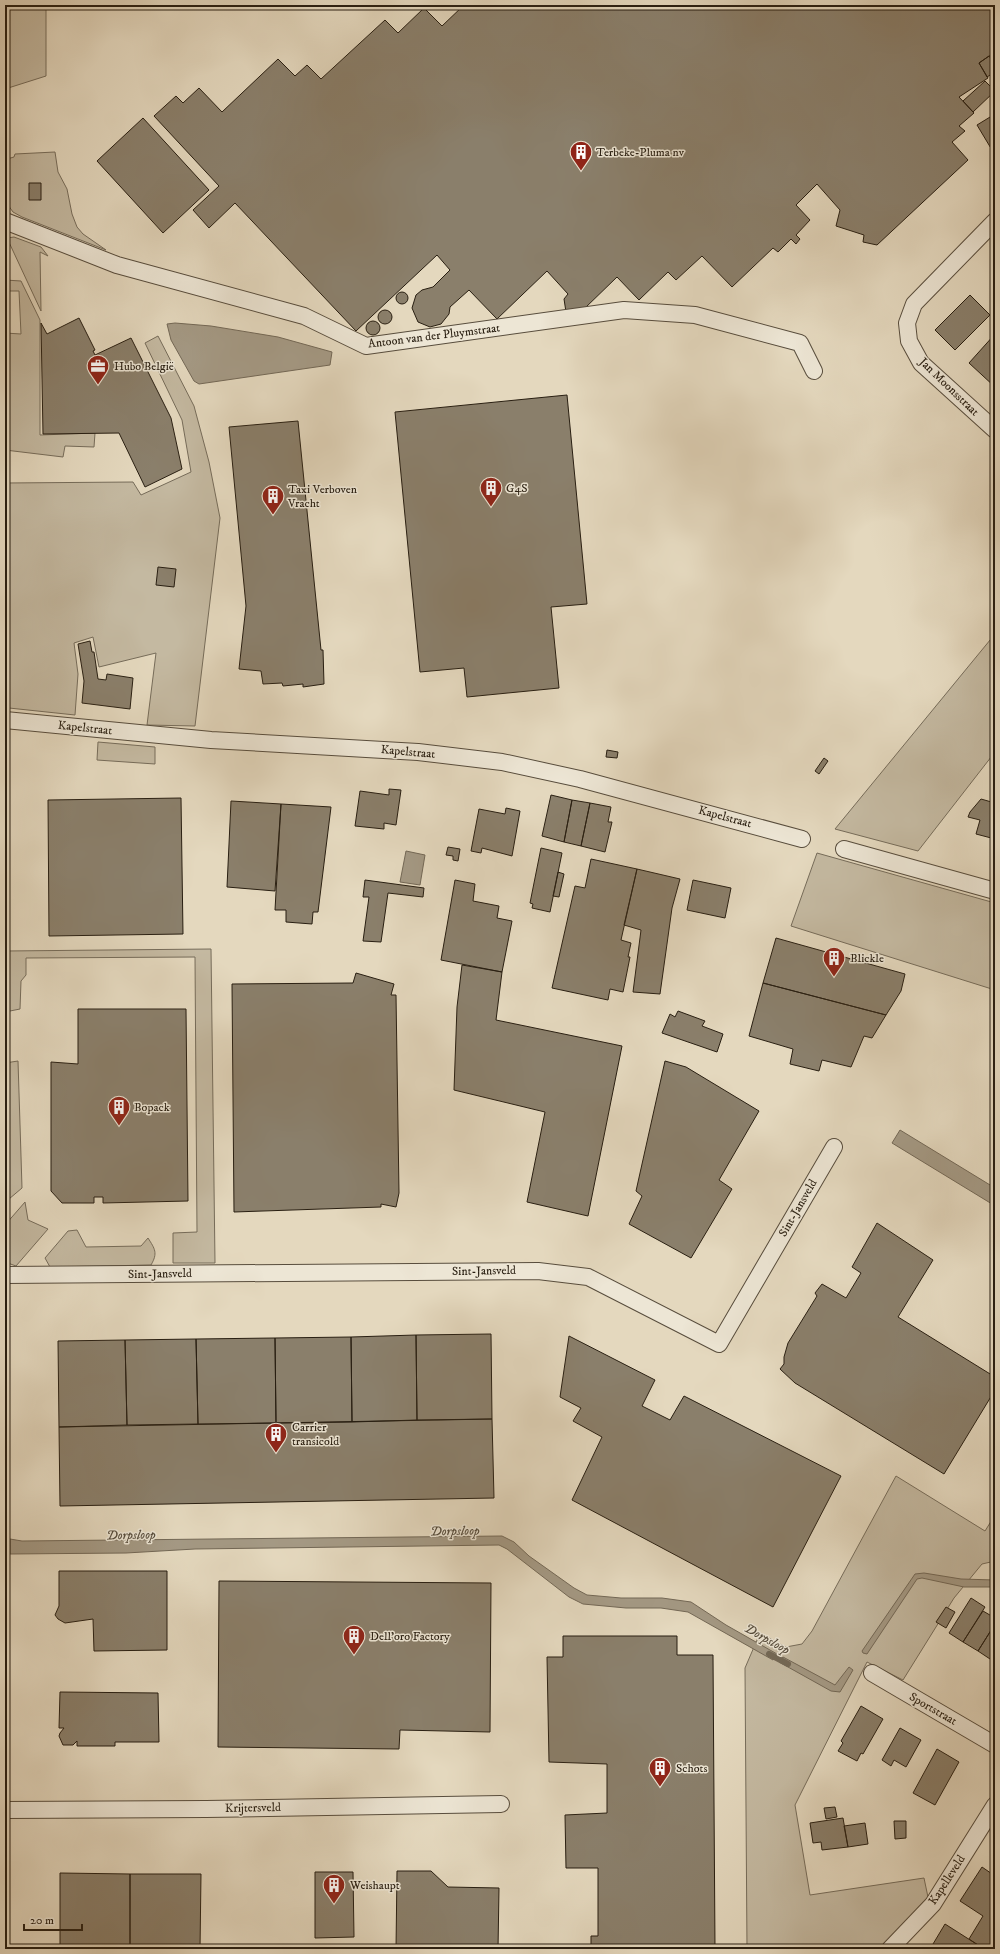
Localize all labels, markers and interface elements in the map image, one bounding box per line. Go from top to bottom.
building icon: Terbeke-Pluma nv [568,139,594,172]
place label: Terbeke-Pluma nv [596,145,685,160]
street label: Antoon van der Pluymstraat [367,320,501,352]
office icon: Hubo België [85,353,111,386]
street label: Jan Moonsstraat [915,354,982,419]
place label: Hubo België [114,359,174,374]
building icon: G4S [478,475,504,508]
place label: G4S [506,481,528,496]
place label: Taxi Verboven Vracht [287,482,358,511]
building icon: Taxi Verboven Vracht [260,483,286,516]
street label: Kapelstraat [57,718,113,738]
street label: Kapelstraat [380,742,436,762]
street label: Kapelstraat [697,803,753,831]
building icon: Blickle [821,945,847,978]
place label: Blickle [850,951,884,966]
building icon: Bopack [106,1094,132,1127]
place label: Bopack [134,1100,170,1115]
street label: Sint-Jansveld [775,1177,821,1239]
street label: Sint-Jansveld [452,1263,516,1279]
street label: Sint-Jansveld [128,1266,192,1282]
place label: Carrier transicold [292,1420,339,1449]
building icon: Carrier transicold [263,1421,289,1454]
water label: Dorpsloop [430,1523,480,1539]
water label: Dorpsloop [106,1527,156,1543]
water label: Dorpsloop [742,1620,793,1658]
building icon: Dell'oro Factory [341,1623,367,1656]
place label: Dell'oro Factory [370,1629,450,1644]
street label: Sportstraat [906,1689,960,1729]
building icon: Schots [647,1755,673,1788]
place label: Schots [676,1761,707,1776]
street label: Krijtersveld [225,1800,281,1816]
street label: Kapelleveld [925,1852,969,1908]
building icon: Weishaupt [321,1872,347,1905]
place label: Weishaupt [349,1878,400,1893]
scale bar [24,1906,82,1932]
text: 20 m [30,1913,54,1928]

